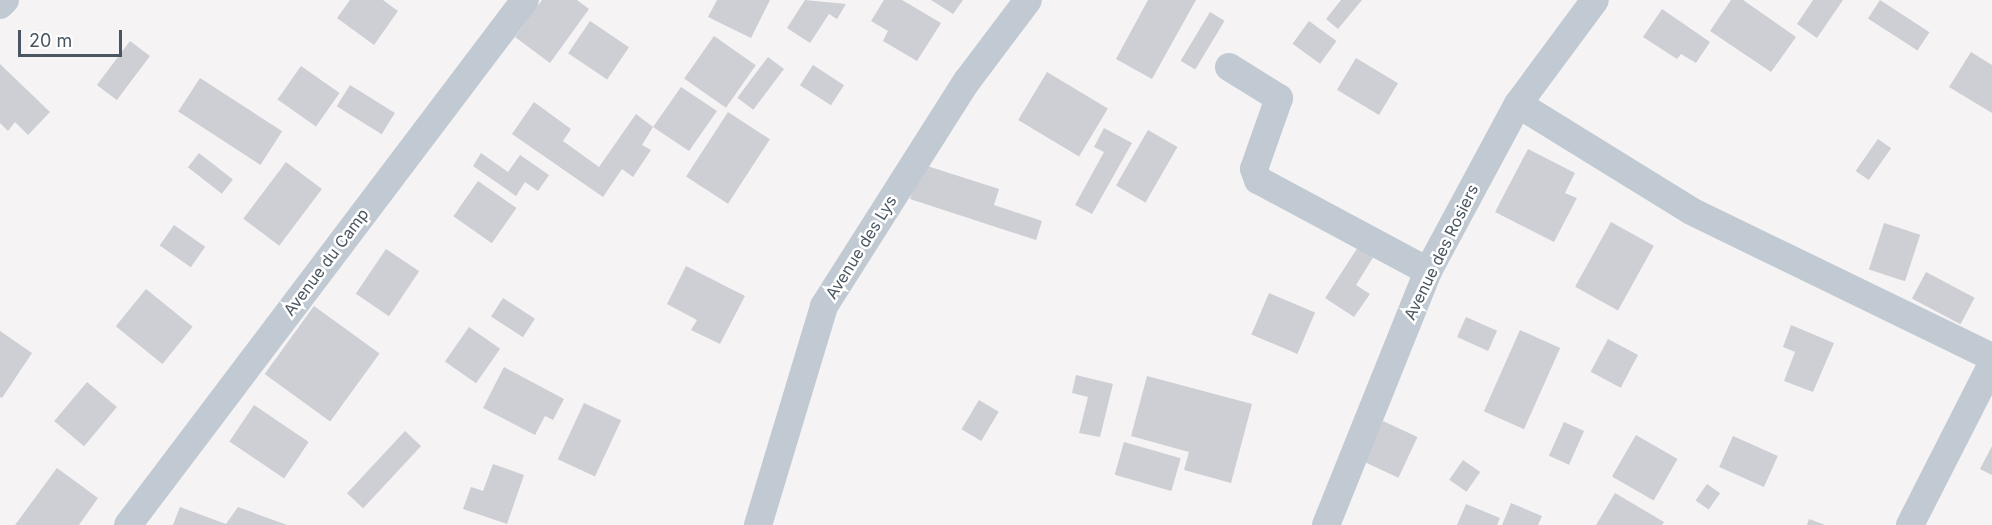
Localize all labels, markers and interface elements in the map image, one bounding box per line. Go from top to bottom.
scale bar [21,18,124,56]
text: 20 m [29,30,72,51]
street label: Avenue des Rosiers [1400,181,1482,323]
street label: Avenue des Lys [822,192,900,302]
street label: Avenue du Camp [280,205,372,319]

